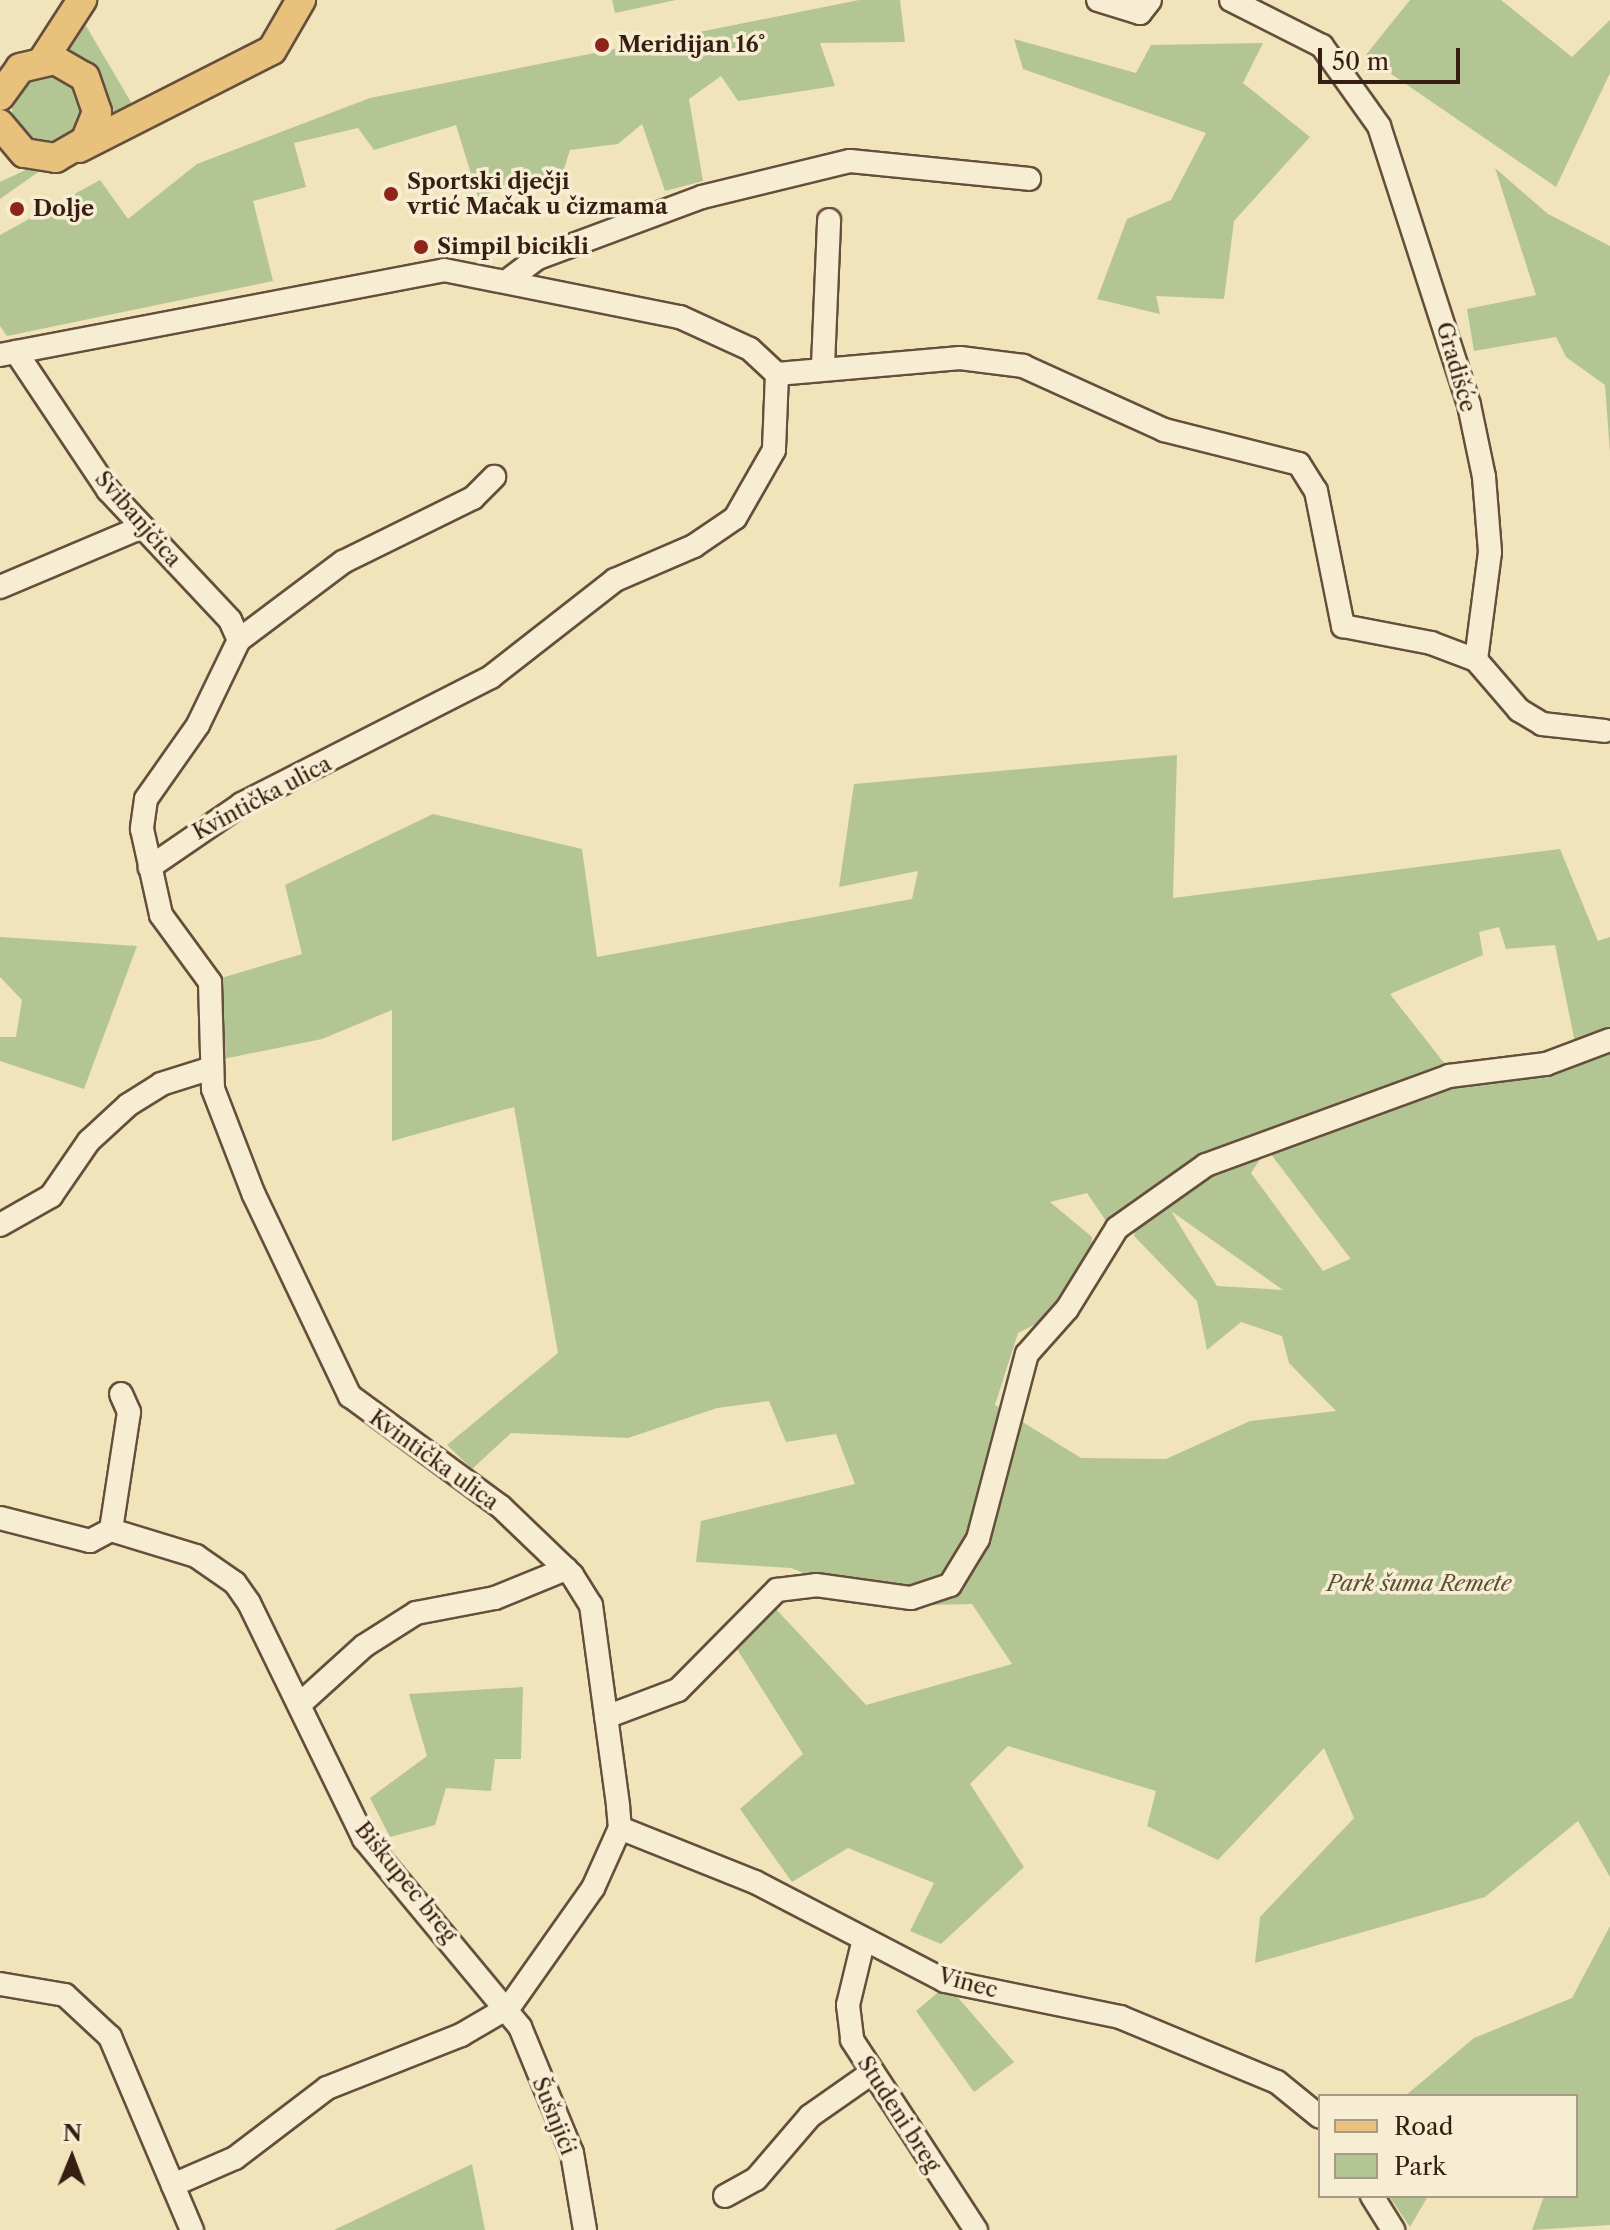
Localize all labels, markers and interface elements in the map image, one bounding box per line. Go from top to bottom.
place label: Meridijan 16° [618,32,765,58]
scale bar [1322,32,1464,82]
marker: Meridijan 16° [593,36,611,54]
text: 50 m [1332,47,1389,76]
place label: Sportski dječji vrtić Mačak u čizmama [407,168,668,220]
marker: Sportski dječji vrtić Mačak u čizmama [382,185,400,203]
place label: Dolje [33,196,94,222]
marker: Dolje [8,200,26,218]
place label: Simpil bicikli [437,234,589,260]
marker: Simpil bicikli [412,238,430,256]
street label: Gradišće [1431,319,1481,415]
street label: Svibanjčica [89,466,187,572]
street label: Kvintička ulica [188,750,336,846]
street label: Kvintička ulica [364,1404,504,1516]
park label: Park šuma Remete [1327,1571,1511,1597]
street label: Biškupec breg [349,1816,463,1948]
street label: Vinec [936,1962,1000,2004]
street label: Studeni breg [852,2051,946,2177]
street label: Šušnjići [526,2073,582,2159]
legend [1318,2094,1578,2198]
text: Road [1394,2112,1453,2141]
north arrow [32,2118,112,2198]
text: N [63,2120,82,2147]
text: Park [1394,2152,1446,2181]

